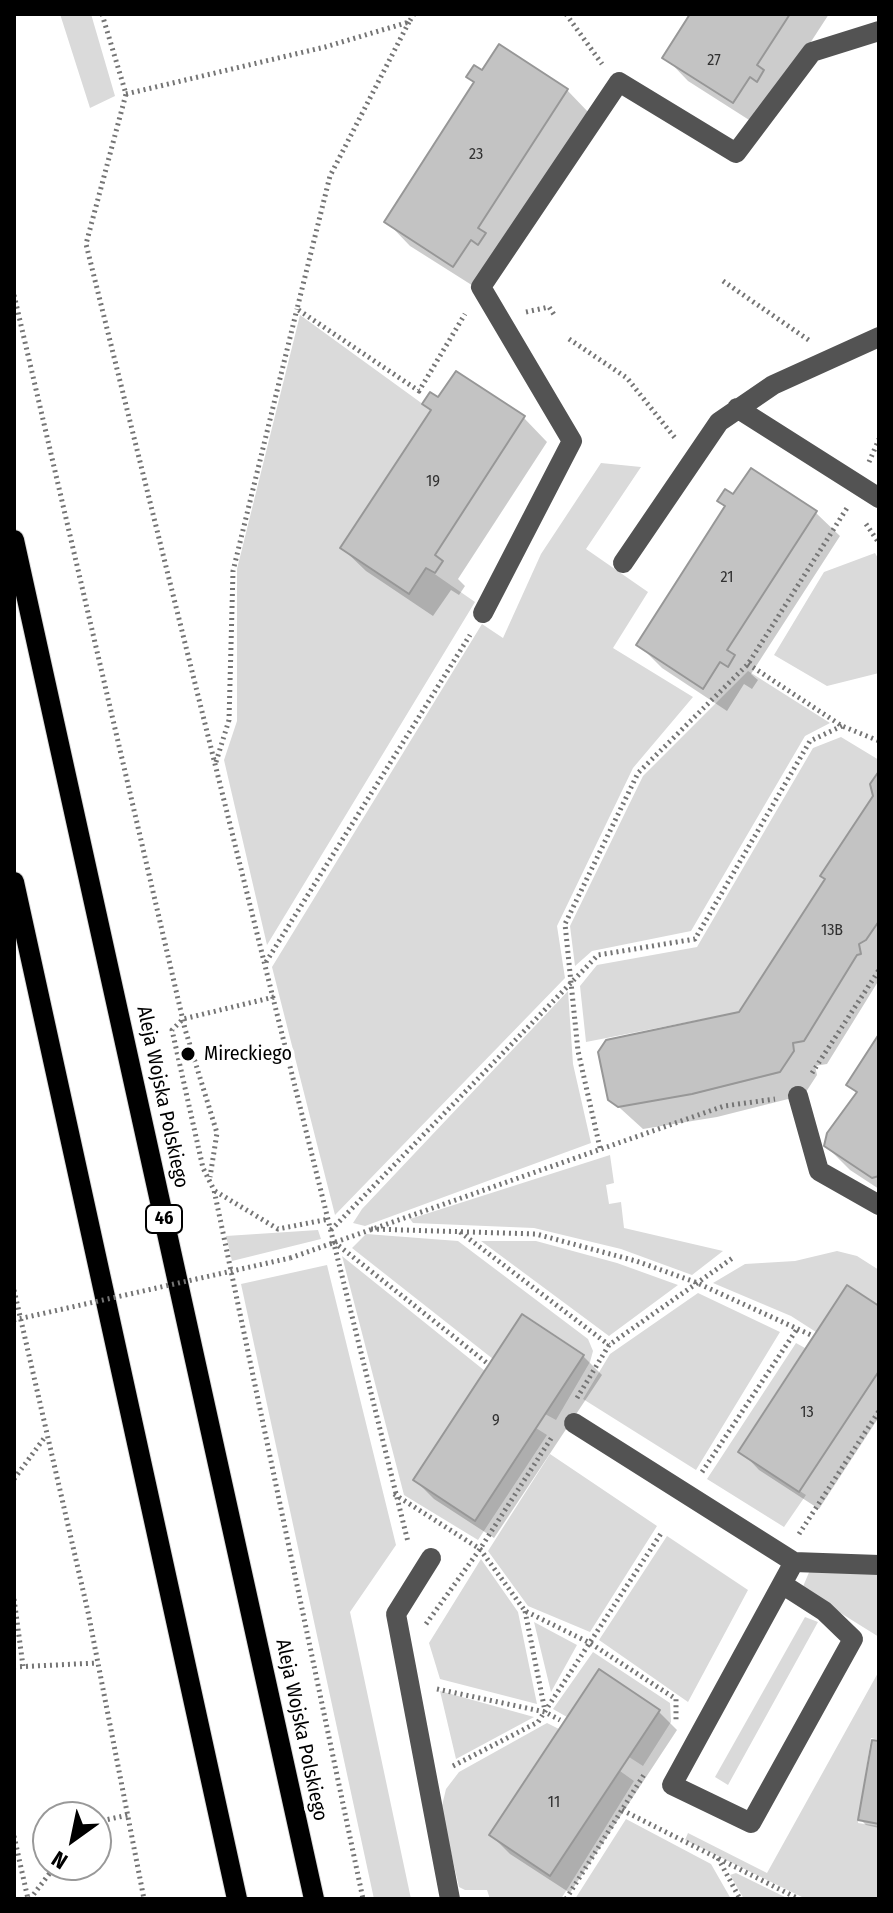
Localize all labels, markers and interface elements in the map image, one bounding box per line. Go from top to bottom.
house number: 27 [707,51,721,71]
house number: 23 [469,145,483,165]
house number: 19 [426,472,440,492]
house number: 21 [721,568,733,588]
house number: 13B [821,921,843,941]
street label: Aleja Wojska Polskiego [131,1004,193,1190]
place label: Mireckiego [204,1042,292,1066]
marker: Mireckiego [179,1045,197,1063]
road number: 46 [146,1205,182,1233]
house number: 13 [800,1403,814,1423]
house number: 9 [492,1411,500,1431]
street label: Aleja Wojska Polskiego [270,1637,332,1823]
house number: 11 [548,1793,560,1813]
north arrow [32,1801,112,1881]
text: N [47,1845,73,1875]

